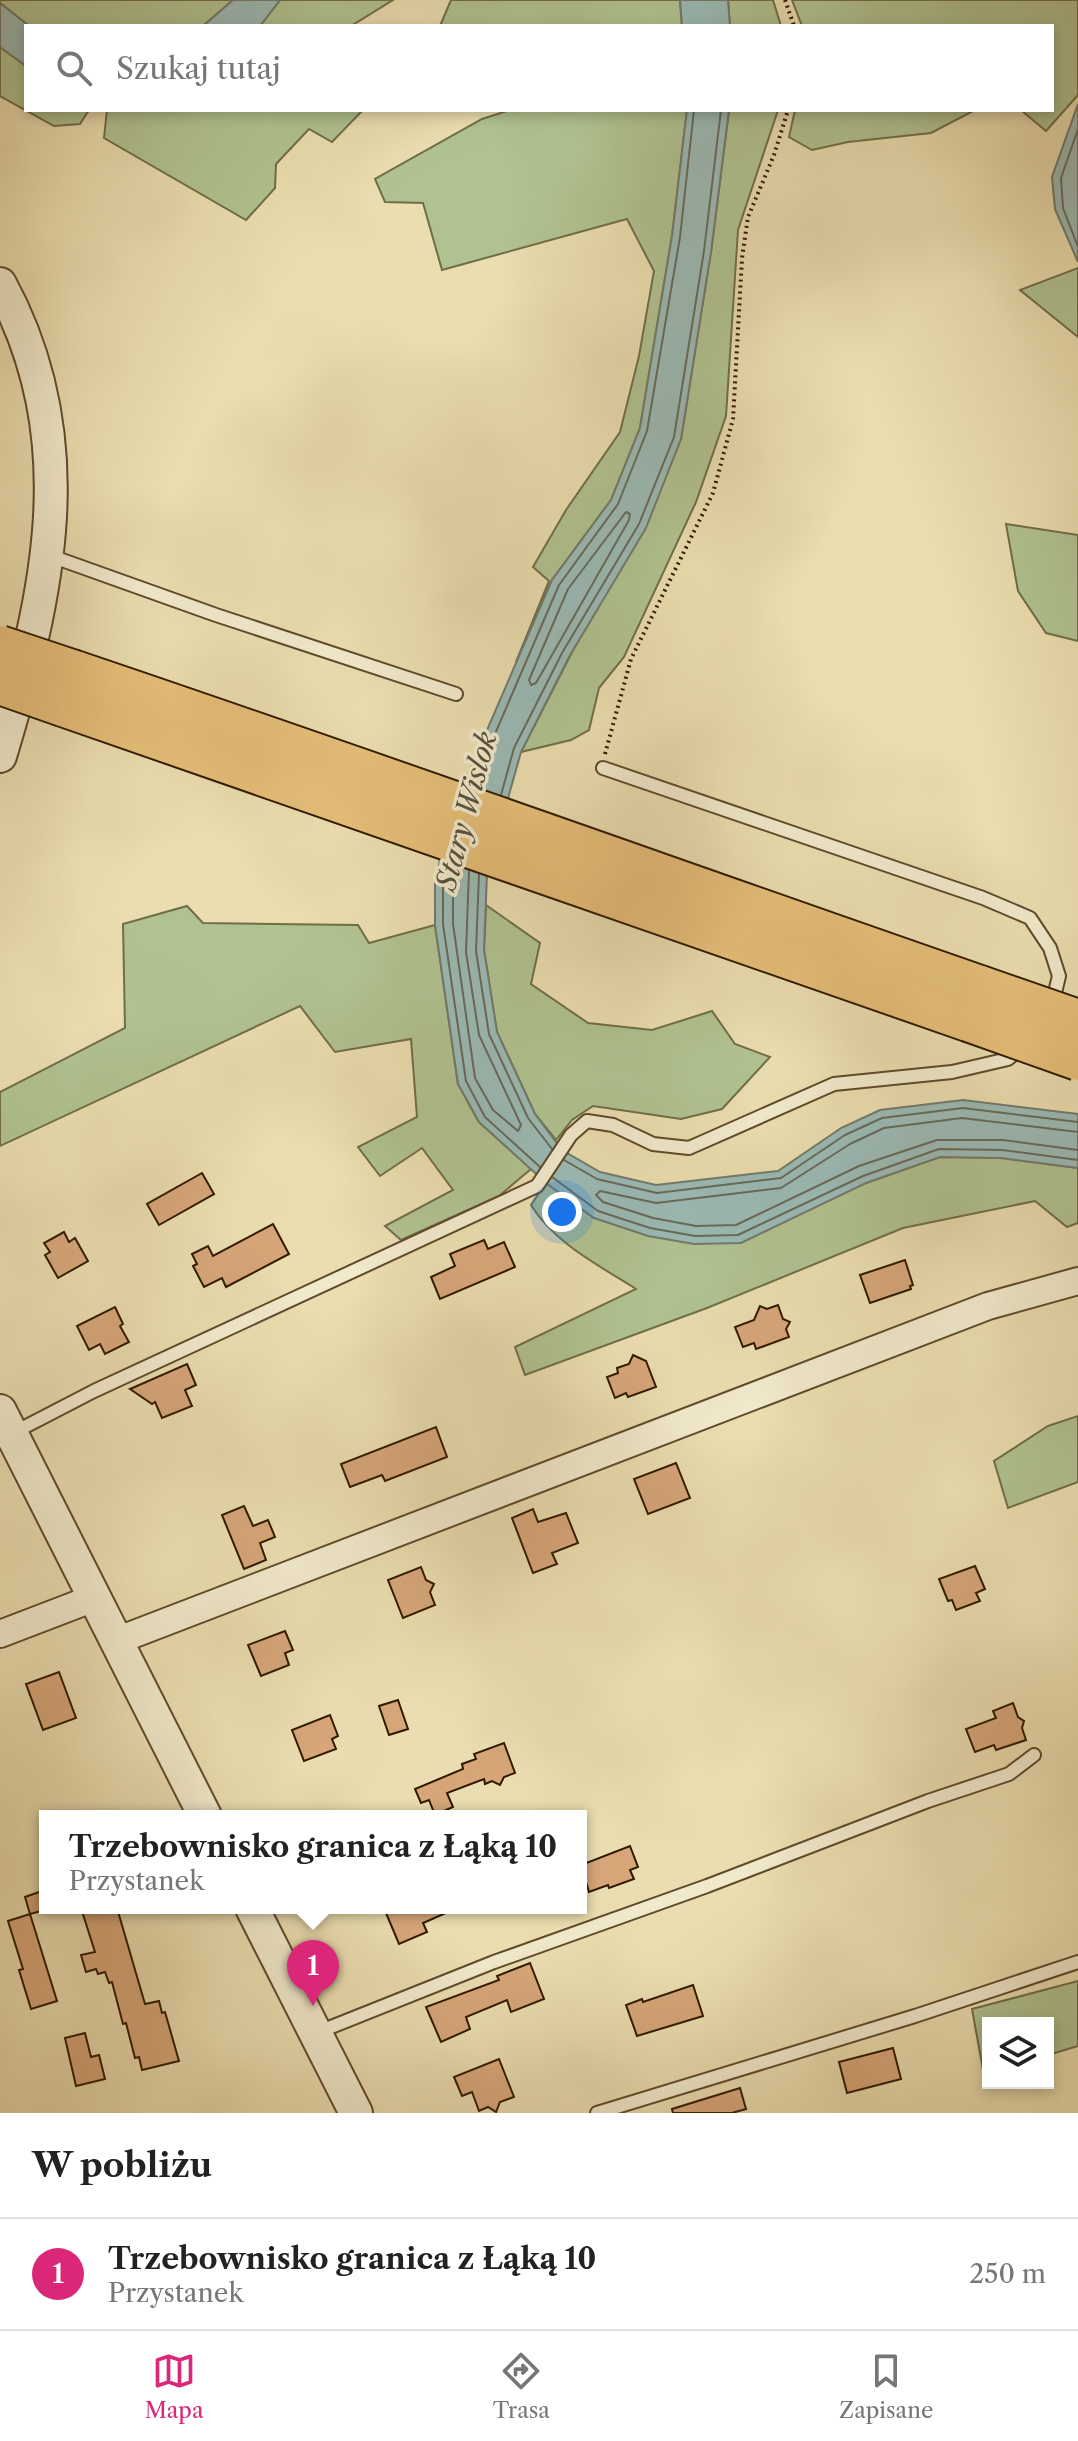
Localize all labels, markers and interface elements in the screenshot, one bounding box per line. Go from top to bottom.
search box [24,24,1054,112]
icon: search [52,46,96,90]
text: Szukaj tutaj [116,50,281,87]
water label: Stary Wislok [428,728,504,896]
your location [542,1192,582,1232]
popup [39,1810,587,1914]
text: Trzebownisko granica z Łąką 10 [69,1828,557,1865]
text: Przystanek [69,1865,204,1897]
pin: 1 [287,1940,339,2006]
map controls [982,2017,1054,2089]
button: layers [982,2017,1054,2089]
text: W pobliżu [32,2144,212,2186]
text: Trzebownisko granica z Łąką 10 [108,2240,596,2277]
text: 1 [52,2258,64,2290]
text: 250 m [969,2258,1046,2290]
text: Przystanek [108,2277,243,2309]
tab: Mapa [145,2349,204,2424]
tab: Trasa [493,2349,550,2424]
tab: Zapisane [839,2349,933,2424]

